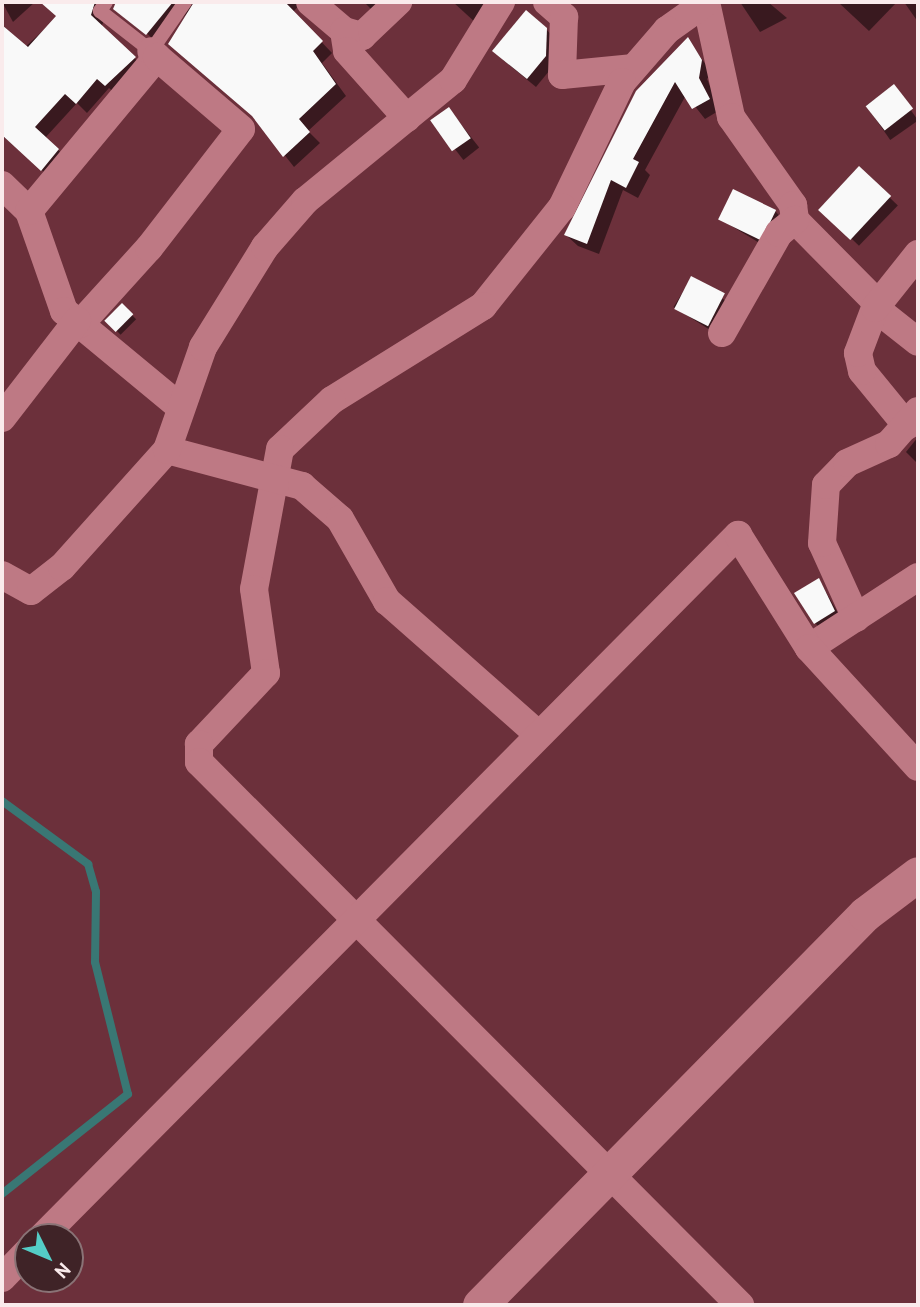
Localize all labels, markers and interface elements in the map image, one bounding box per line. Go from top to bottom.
north arrow [14,1223,84,1293]
text: N [50,1258,76,1284]

